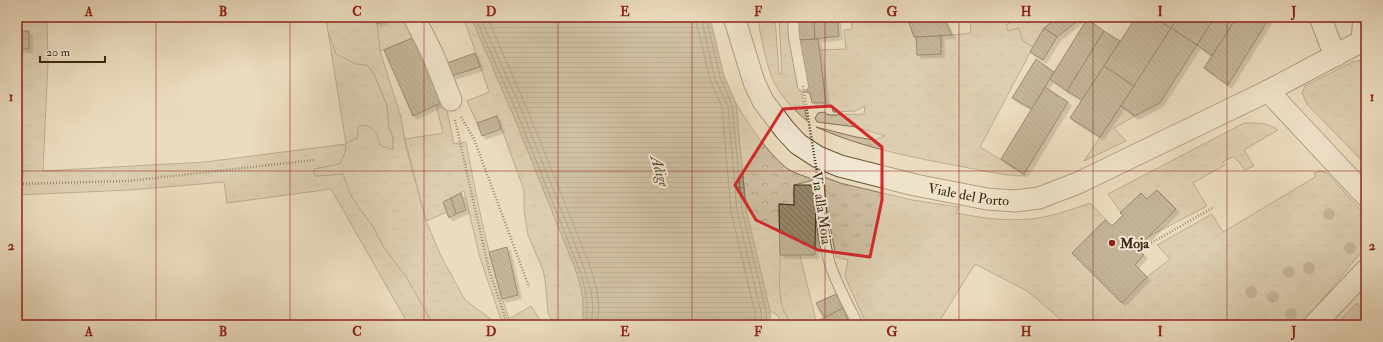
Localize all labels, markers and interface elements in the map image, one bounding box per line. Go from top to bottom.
text: A [84,4,94,20]
text: B [219,4,227,20]
text: C [352,4,362,20]
text: D [486,4,497,20]
text: E [620,4,630,20]
text: F [754,4,763,20]
text: G [887,4,898,20]
text: H [1021,4,1032,20]
text: I [1157,4,1163,20]
text: J [1290,4,1297,21]
scale bar [40,38,105,64]
text: 20 m [46,45,71,60]
text: 1 [9,89,14,105]
text: 1 [1370,89,1375,105]
water label: Adige [645,151,674,190]
street label: Via alla Moia [808,171,835,246]
street label: Viale del Porto [927,180,1010,210]
place label: Moja [1119,235,1150,252]
text: 2 [8,238,15,254]
marker: Moja [1107,238,1117,248]
text: 2 [1369,238,1376,254]
text: A [84,324,94,340]
text: B [219,324,227,340]
text: C [352,324,362,340]
text: D [486,324,497,340]
text: E [620,324,630,340]
text: F [754,324,763,340]
text: G [887,324,898,340]
text: H [1021,324,1032,340]
text: I [1157,324,1163,340]
text: J [1290,324,1297,341]

